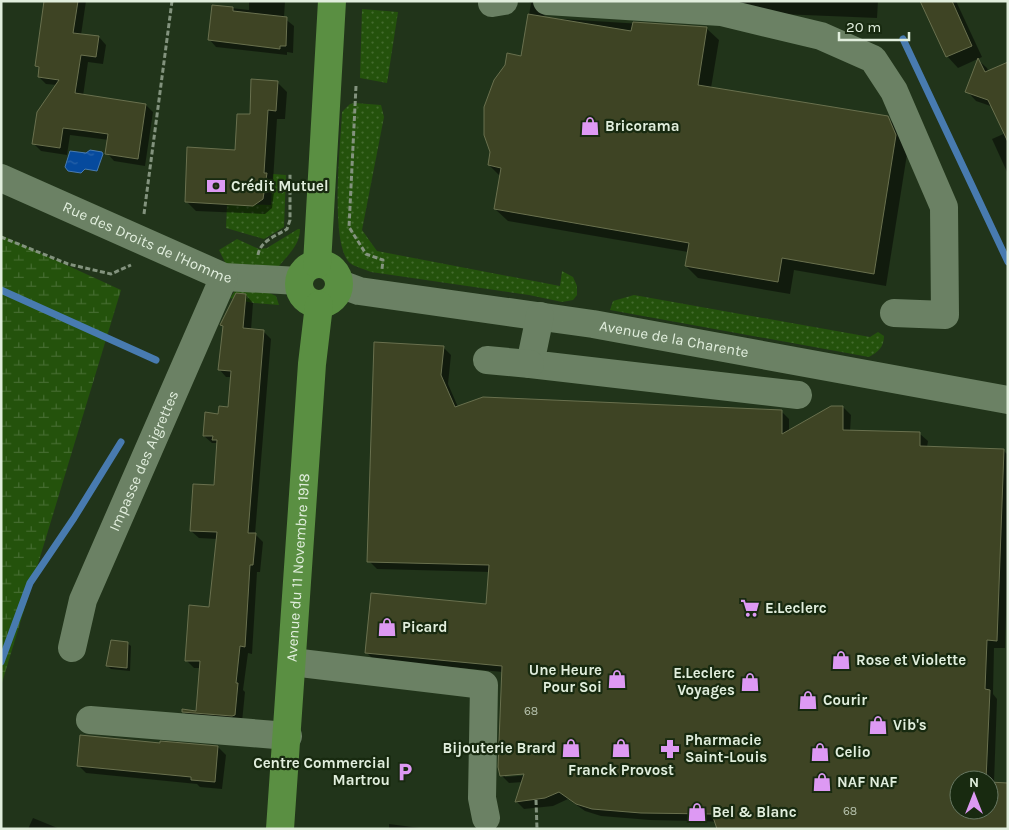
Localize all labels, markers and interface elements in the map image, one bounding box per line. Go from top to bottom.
scale bar [839,10,909,42]
text: 20 m [846,18,881,36]
shop icon: Bricorama [579,115,601,137]
place label: Bricorama [605,117,680,135]
bank icon: Crédit Mutuel [205,175,227,197]
place label: Crédit Mutuel [231,177,329,195]
street label: Rue des Droits de l'Homme [60,198,232,286]
street label: Avenue de la Charente [598,316,750,361]
street label: Impasse des Aigrettes [105,388,182,534]
street label: Avenue du 11 Novembre 1918 [283,473,313,663]
supermarket icon: E.Leclerc [739,597,761,619]
place label: E.Leclerc [765,599,827,617]
shop icon: Picard [376,616,398,638]
place label: Picard [402,618,447,636]
shop icon: Rose et Violette [830,649,852,671]
place label: Rose et Violette [856,651,966,669]
place label: Une Heure Pour Soi [529,661,602,696]
place label: E.Leclerc Voyages [673,664,735,699]
shop icon: Une Heure Pour Soi [606,668,628,690]
shop icon: E.Leclerc Voyages [739,671,761,693]
shop icon: Courir [797,689,819,711]
place label: Courir [823,691,867,709]
house number: 68 [524,704,538,718]
shop icon: Vib's [867,714,889,736]
place label: Vib's [893,716,927,734]
place label: Pharmacie Saint-Louis [685,731,767,766]
shop icon: Bijouterie Brard [560,737,582,759]
shop icon: Franck Provost [610,737,632,759]
pharmacy icon: Pharmacie Saint-Louis [659,738,681,760]
place label: Bijouterie Brard [443,739,556,757]
shop icon: Celio [809,741,831,763]
place label: Celio [835,743,870,761]
place label: Centre Commercial Martrou [253,754,390,789]
parking icon: Centre Commercial Martrou [394,761,416,783]
place label: Franck Provost [568,761,674,779]
north arrow [949,770,999,820]
shop icon: NAF NAF [811,771,833,793]
place label: NAF NAF [837,773,897,791]
text: N [969,774,979,791]
shop icon: Bel & Blanc [686,801,708,823]
place label: Bel & Blanc [712,803,797,821]
house number: 68 [843,804,857,818]

